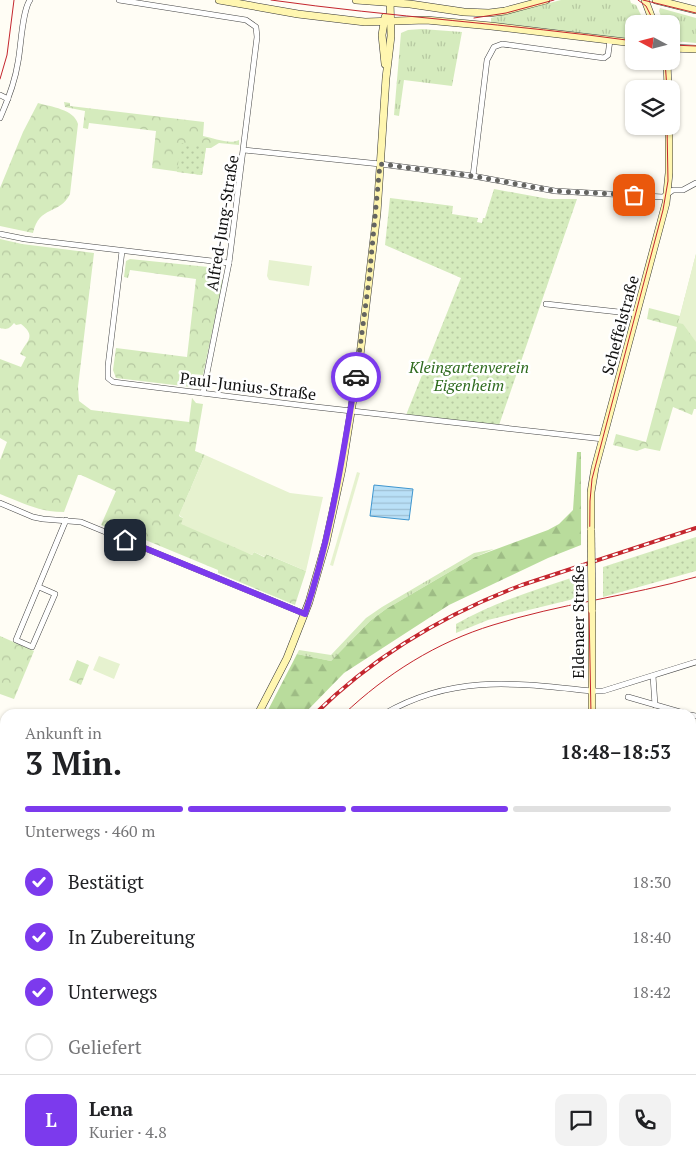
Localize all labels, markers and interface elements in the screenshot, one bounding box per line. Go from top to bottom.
north arrow [625,15,680,70]
map controls [625,15,680,135]
button: layers [625,80,680,135]
street label: Alfred-Jung-Straße [200,153,244,293]
pin [613,174,655,216]
icon: bag [620,181,648,209]
street label: Scheffelstraße [596,273,644,377]
courier [331,352,381,402]
park label: Kleingartenverein Eigenheim [408,356,529,396]
icon: car [342,363,370,391]
street label: Paul-Junius-Straße [179,367,317,405]
pin [104,519,146,561]
icon: home [111,526,139,554]
street label: Eldenaer Straße [567,565,589,679]
text: Ankunft in [25,722,102,744]
text: 18:48–18:53 [560,739,671,764]
text: 3 Min. [25,742,122,784]
text: Unterwegs · 460 m [25,820,155,842]
icon: check [25,868,53,896]
text: Bestätigt [68,869,144,894]
text: 18:30 [632,871,671,893]
icon: check [25,923,53,951]
text: In Zubereitung [68,924,195,949]
text: 18:40 [632,926,671,948]
icon: check [25,978,53,1006]
text: Unterwegs [68,979,158,1004]
text: 18:42 [632,981,671,1003]
text: Geliefert [68,1034,142,1059]
button: chat [555,1094,607,1146]
button: phone [619,1094,671,1146]
text: Lena [89,1096,133,1121]
text: L [45,1107,57,1132]
text: Kurier · 4.8 [89,1121,167,1143]

